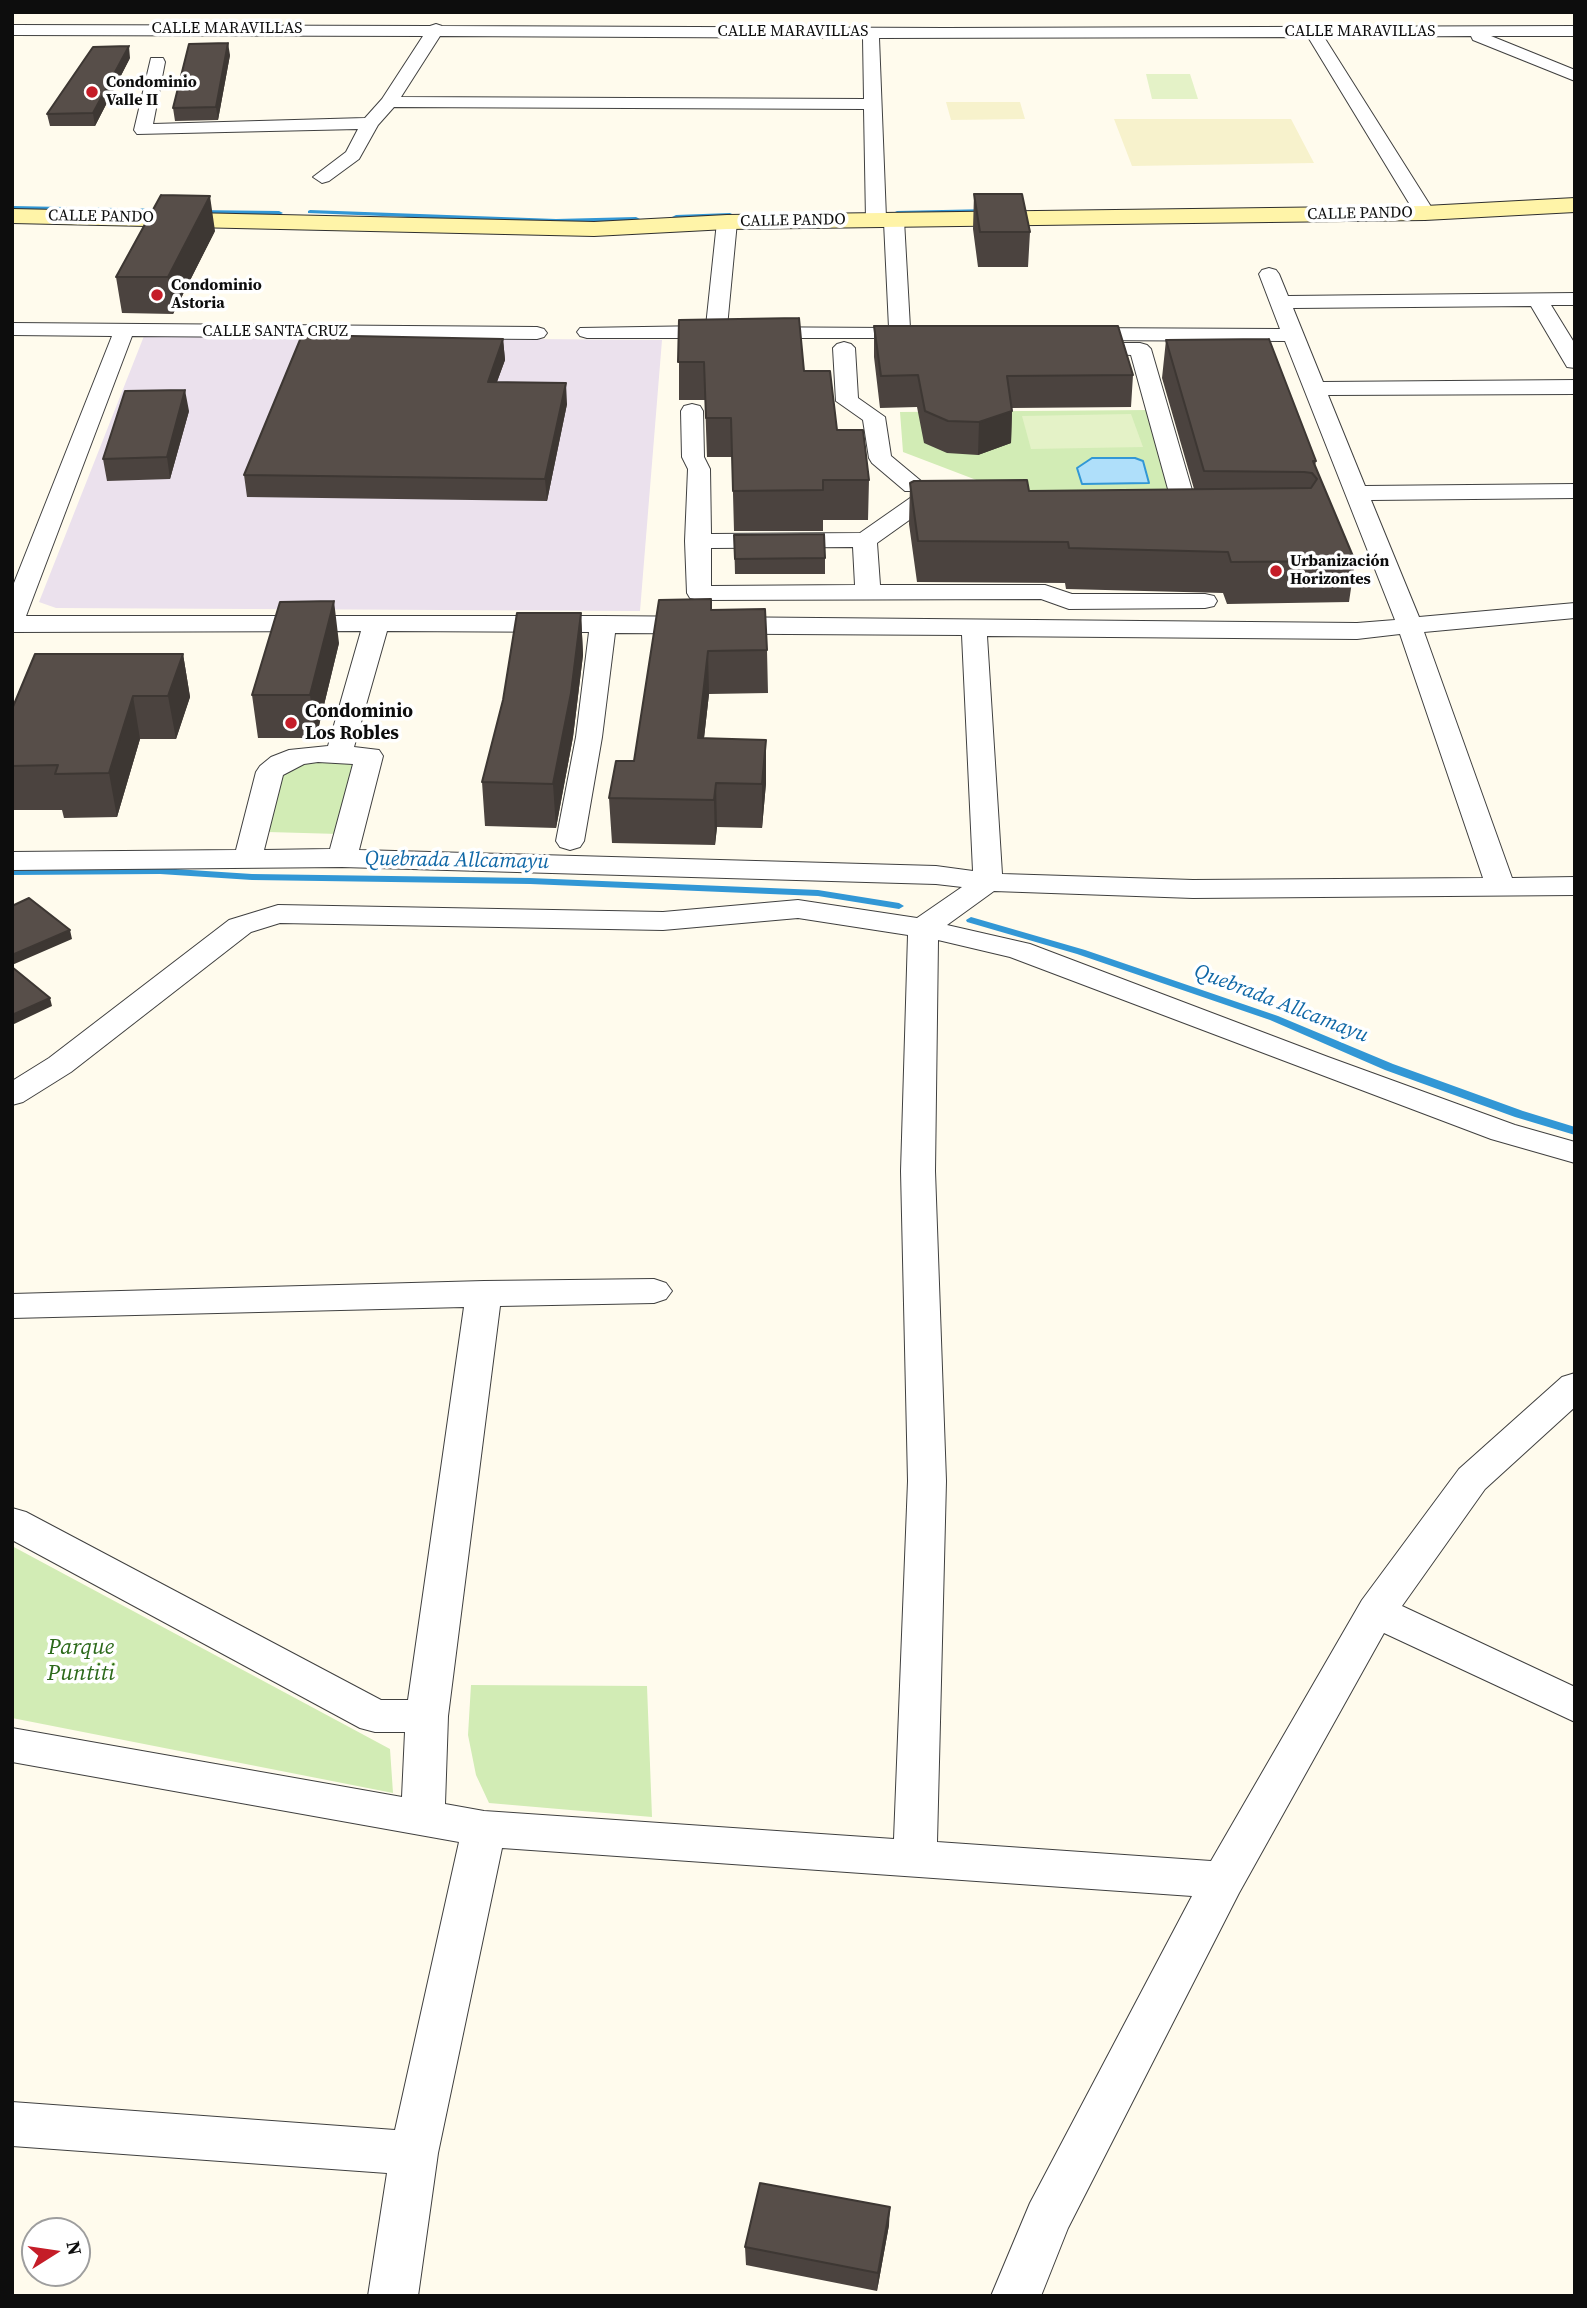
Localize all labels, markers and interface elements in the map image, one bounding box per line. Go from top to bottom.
street label: CALLE MARAVILLAS [152,19,302,39]
street label: CALLE MARAVILLAS [718,22,868,42]
street label: CALLE MARAVILLAS [1285,22,1435,42]
place label: Condominio Valle II [106,73,197,111]
marker: Condominio Valle II [84,84,100,100]
street label: CALLE PANDO [1307,203,1413,225]
street label: CALLE PANDO [48,206,154,228]
street label: CALLE PANDO [740,210,846,232]
place label: Condominio Astoria [171,276,262,314]
marker: Condominio Astoria [149,287,165,303]
street label: CALLE SANTA CRUZ [202,322,348,342]
place label: Urbanización Horizontes [1290,552,1389,590]
marker: Urbanización Horizontes [1268,563,1284,579]
place label: Condominio Los Robles [305,701,413,745]
marker: Condominio Los Robles [283,715,299,731]
water label: Quebrada Allcamayu [365,847,549,875]
water label: Quebrada Allcamayu [1190,959,1372,1049]
park label: Parque Puntiti [47,1634,115,1688]
north arrow [21,2217,91,2287]
text: N [60,2239,89,2258]

